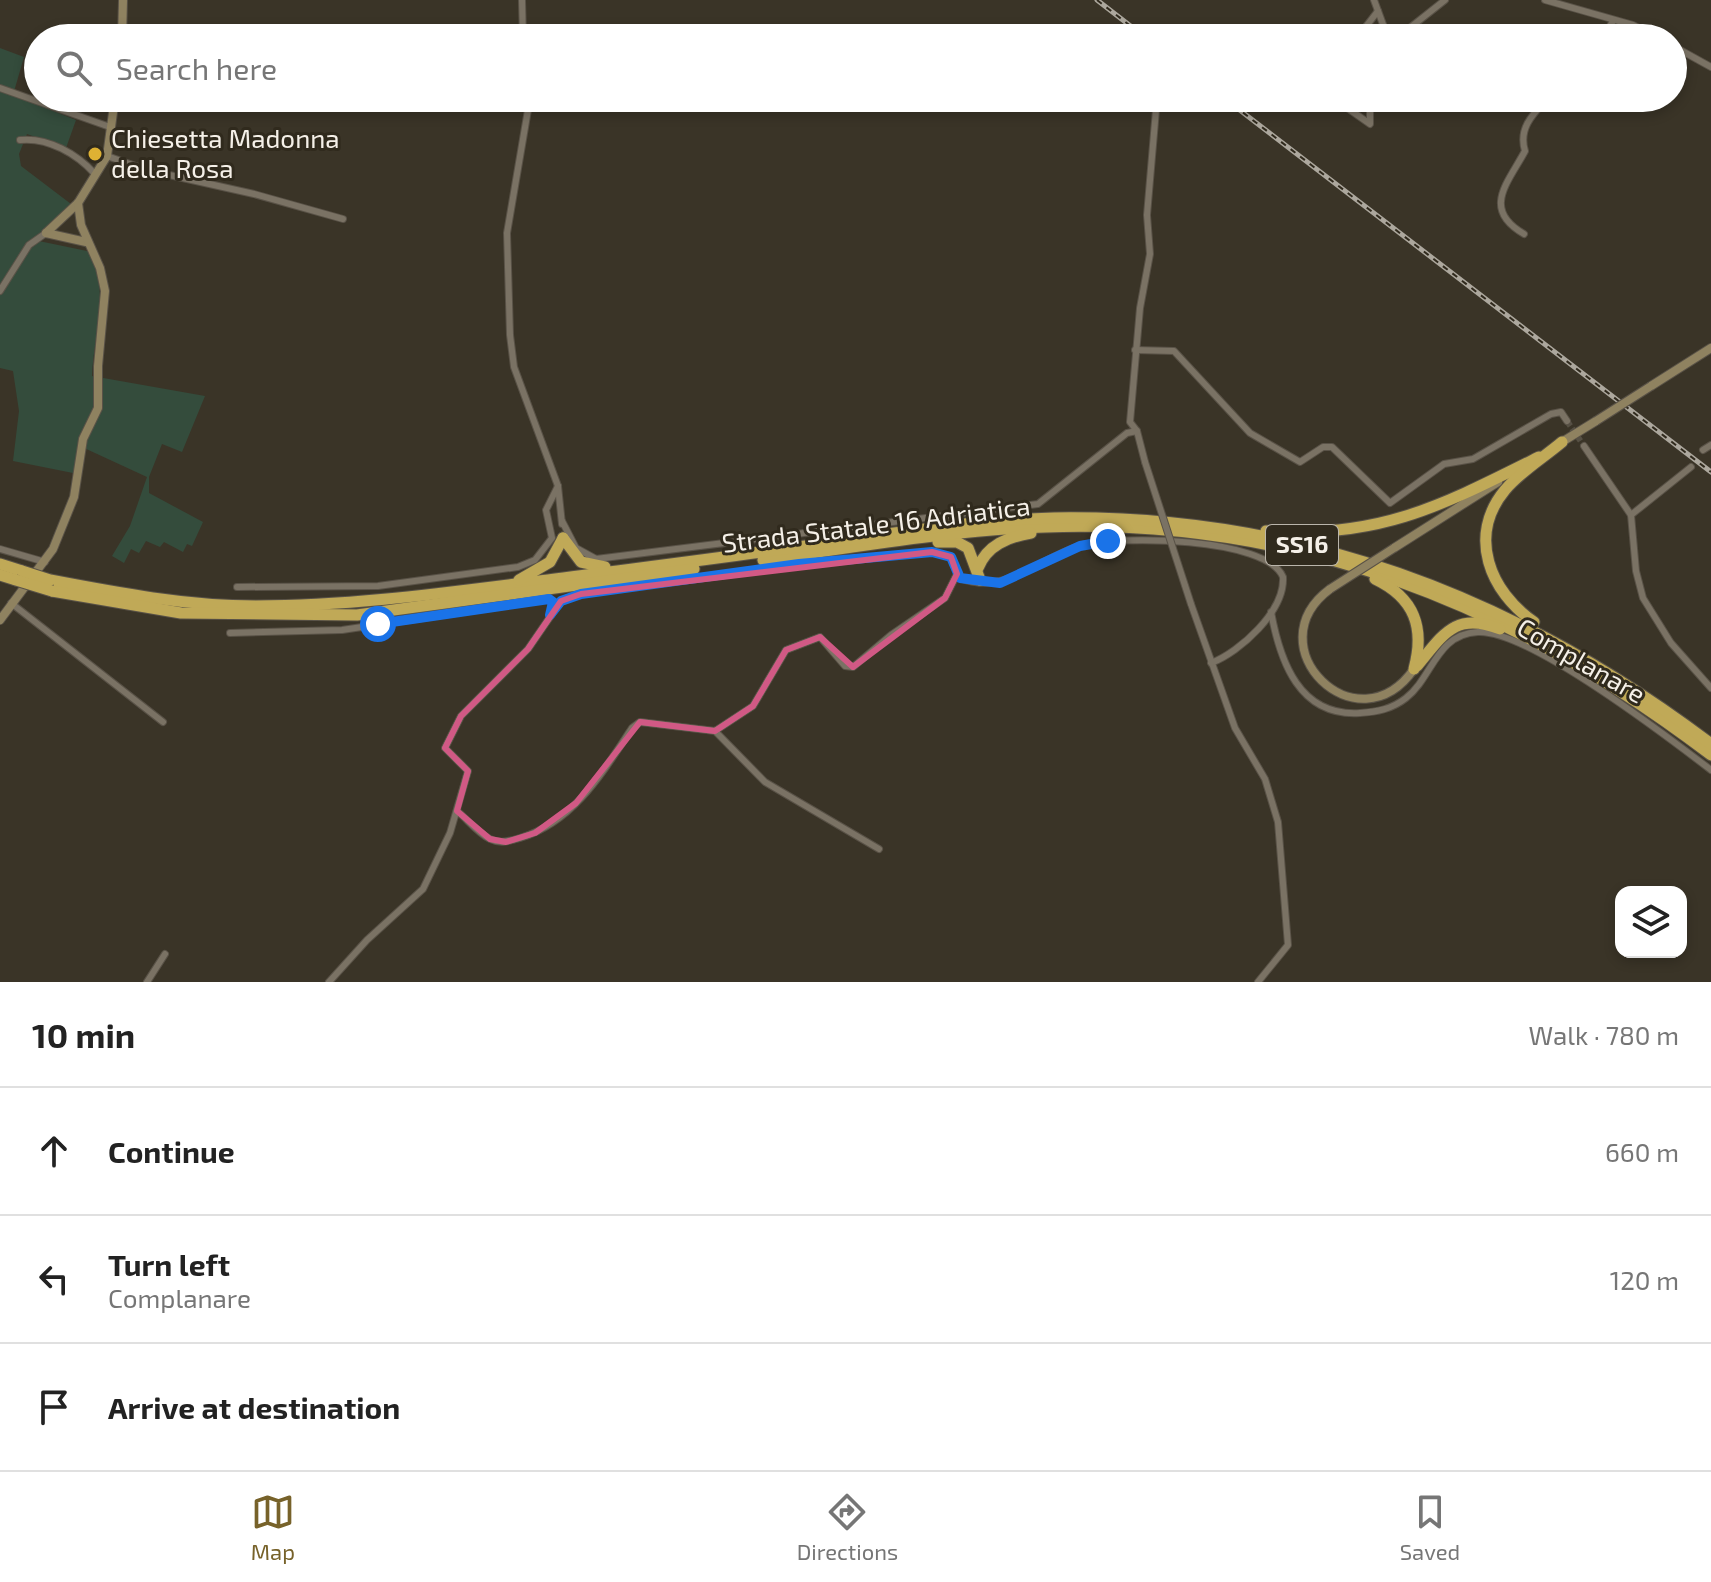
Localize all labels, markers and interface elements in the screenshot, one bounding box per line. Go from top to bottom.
search box [24,24,1687,112]
icon: search [52,46,96,90]
text: Search here [116,50,277,86]
place label: Chiesetta Madonna della Rosa [111,122,340,183]
marker: Chiesetta Madonna della Rosa [86,145,104,163]
street label: Strada Statale 16 Adriatica [720,489,1032,558]
route end [1090,523,1126,559]
road number: SS16 [1266,525,1338,565]
route start [360,606,396,642]
street label: Complanare [1512,611,1651,709]
map controls [1615,886,1687,958]
button: layers [1615,886,1687,958]
text: 10 min [32,1014,135,1055]
text: Walk · 780 m [1529,1019,1679,1050]
icon: ahead [32,1129,76,1173]
text: Continue [108,1133,235,1169]
text: 660 m [1605,1136,1679,1167]
text: Turn left [108,1246,230,1282]
icon: left [32,1257,76,1301]
text: 120 m [1610,1264,1679,1295]
text: Complanare [108,1282,251,1313]
icon: arrive [32,1385,76,1429]
text: Arrive at destination [108,1389,400,1425]
tab: Map [251,1490,295,1564]
tab: Directions [797,1490,898,1564]
tab: Saved [1400,1490,1460,1564]

